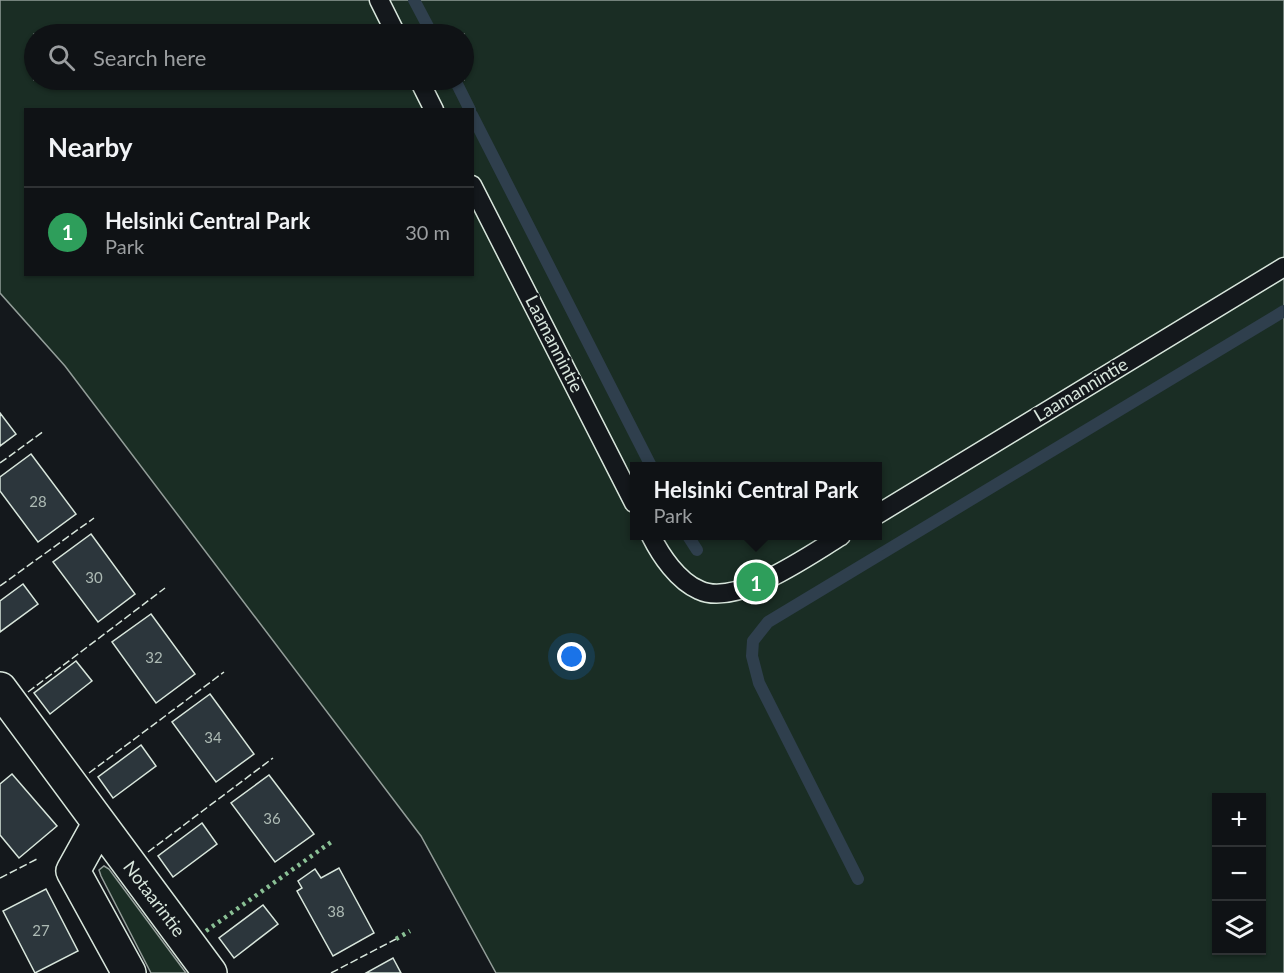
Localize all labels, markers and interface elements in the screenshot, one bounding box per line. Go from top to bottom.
search box [24,24,474,90]
icon: search [45,41,78,74]
text: Search here [93,44,206,71]
text: Nearby [48,131,133,163]
text: Helsinki Central Park [105,207,310,234]
text: 1 [62,220,73,244]
text: 30 m [405,220,450,244]
text: Park [105,234,144,258]
street label: Laamannintie [521,291,589,396]
street label: Laamannintie [1029,352,1131,426]
popup [630,462,882,540]
text: Helsinki Central Park [653,476,859,503]
house number: 28 [29,492,47,510]
text: Park [653,503,693,527]
pin: 1 [736,560,776,604]
house number: 30 [85,568,103,586]
your location [557,642,586,671]
house number: 32 [145,648,163,666]
house number: 34 [204,728,222,746]
map controls [1212,793,1266,955]
button: + [1212,793,1266,847]
house number: 36 [263,809,281,827]
button: − [1212,847,1266,901]
street label: Notaarintie [119,856,190,941]
button: layers [1212,901,1266,955]
house number: 38 [327,902,345,920]
house number: 27 [32,921,50,939]

